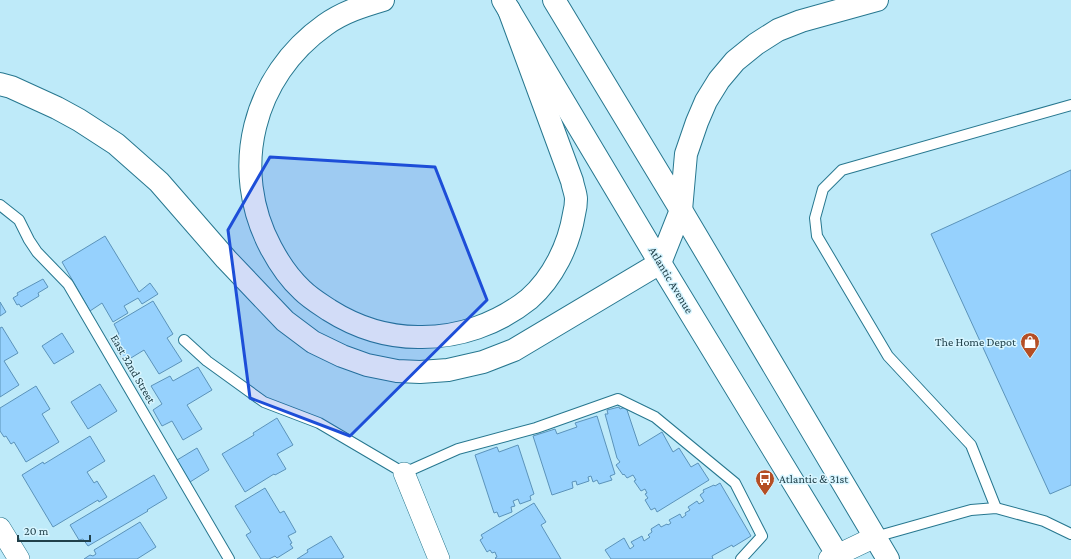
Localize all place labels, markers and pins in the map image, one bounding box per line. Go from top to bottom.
shop icon: The Home Depot [1019,331,1041,359]
place label: The Home Depot [935,335,1017,349]
bus stop icon: Atlantic & 31st [754,468,776,496]
place label: Atlantic & 31st [779,472,849,486]

